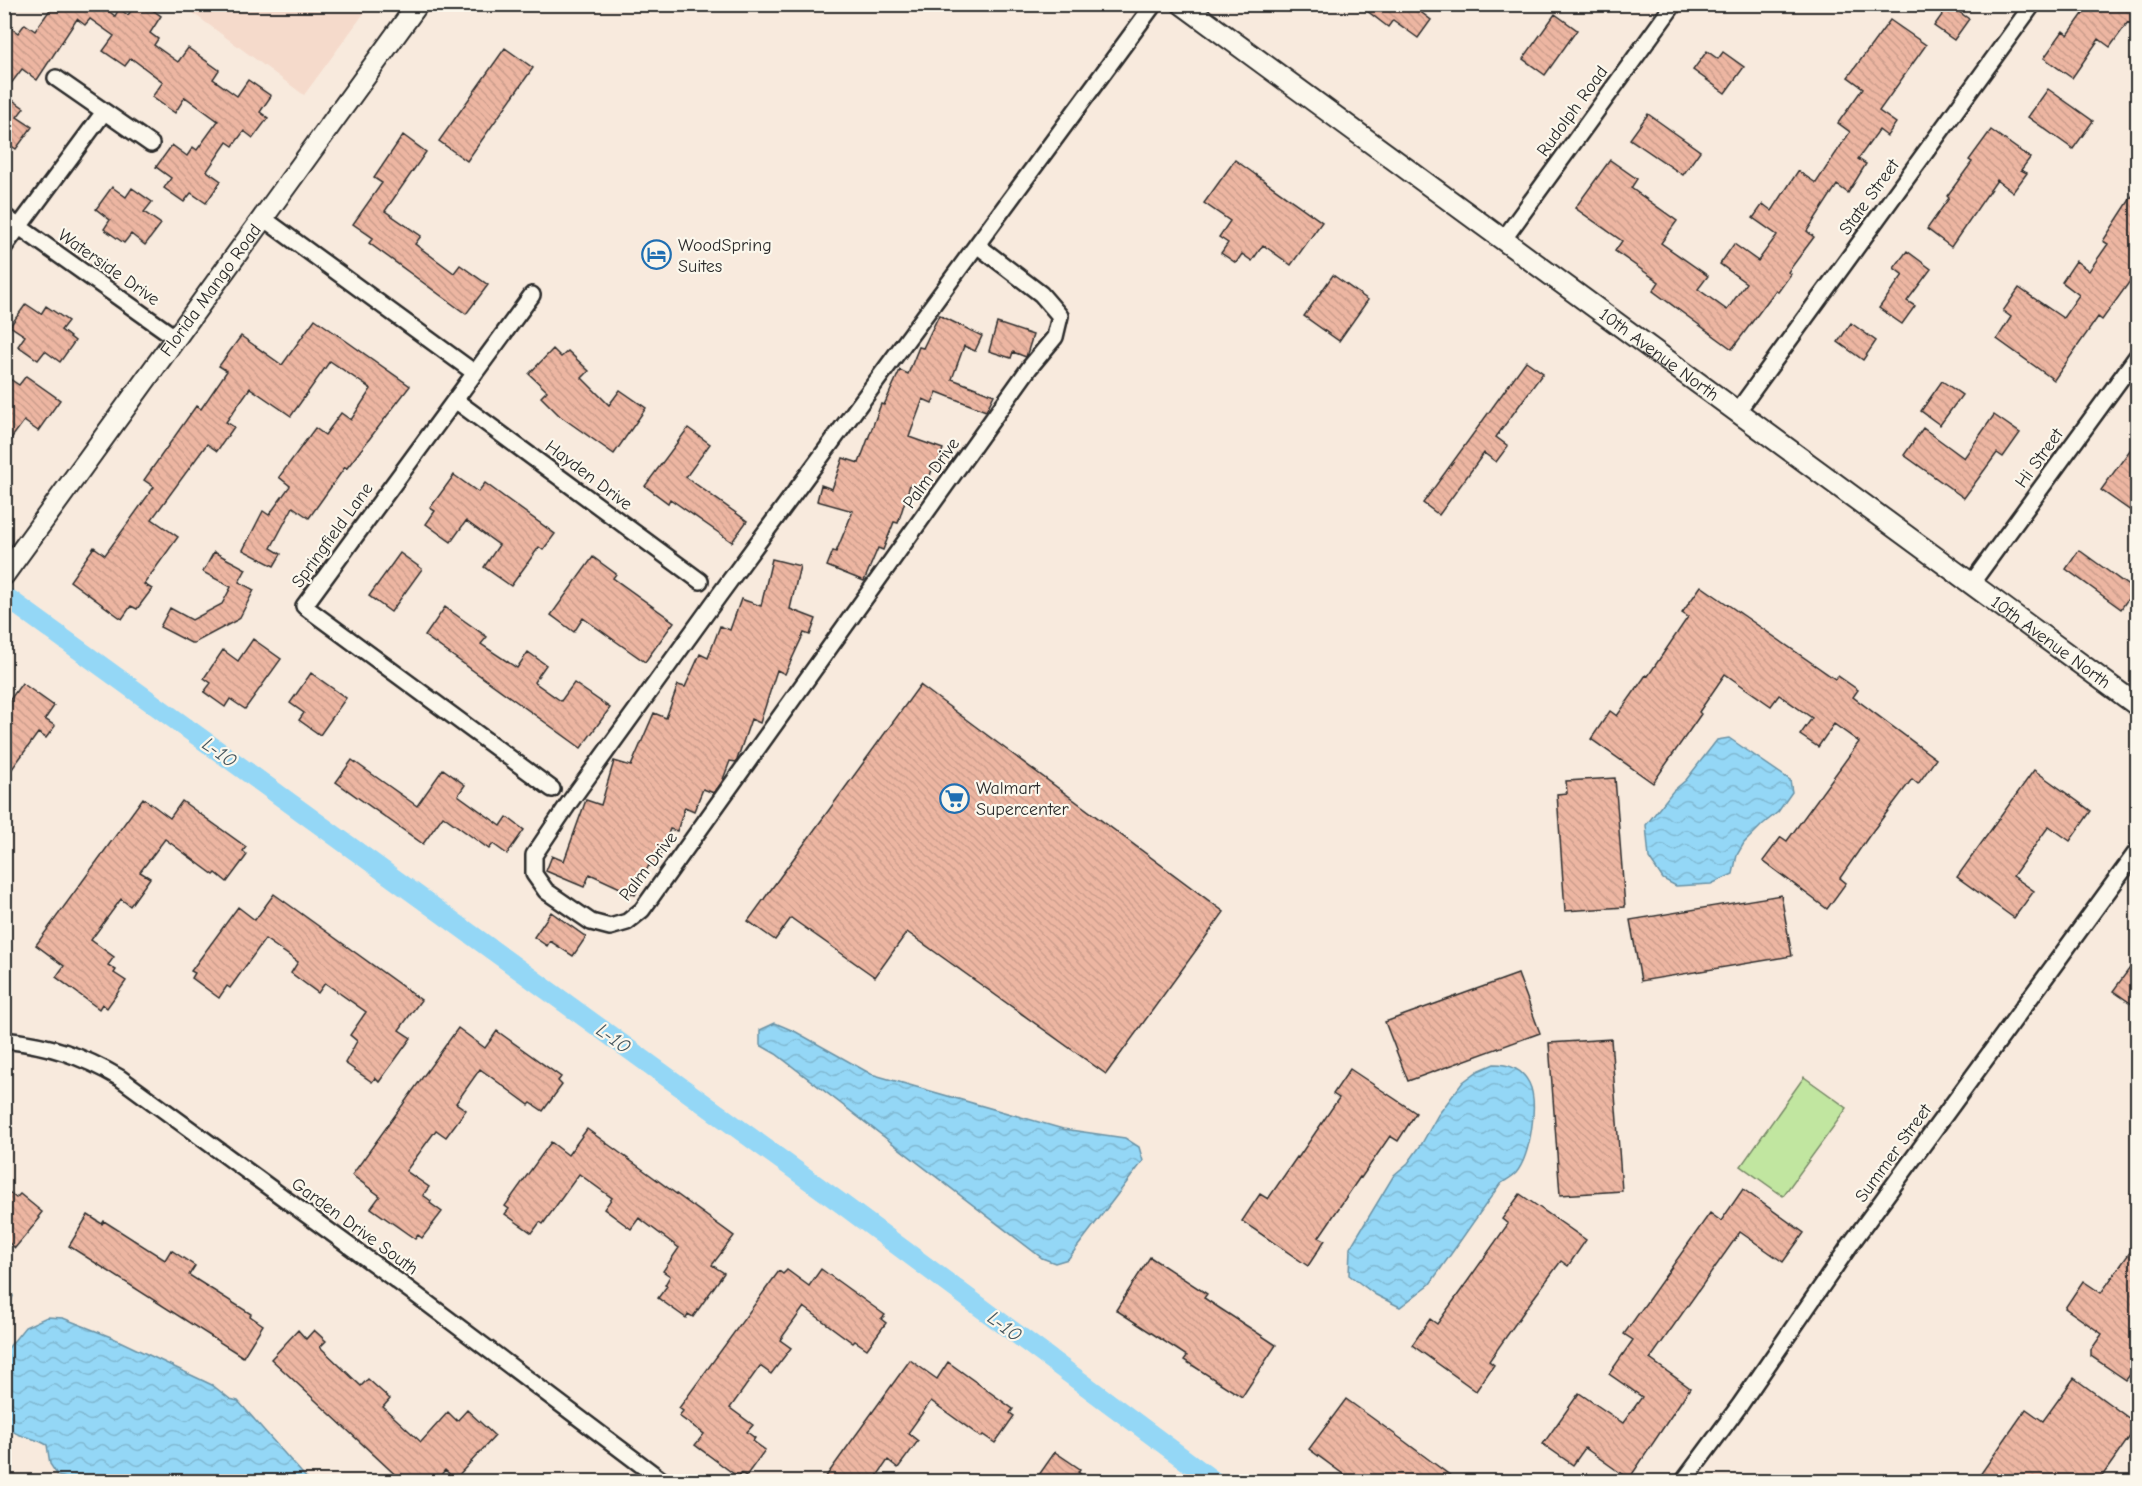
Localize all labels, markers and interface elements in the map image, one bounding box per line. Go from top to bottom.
street label: Rudolph Road [1532,62,1612,161]
street label: State Street [1835,155,1904,239]
street label: Florida Mango Road [156,220,266,361]
street label: Waterside Drive [54,225,164,310]
place label: WoodSpring Suites [678,235,772,277]
hotel icon: WoodSpring Suites [641,239,673,271]
street label: 10th Avenue North [1595,304,1723,406]
street label: Hi Street [2011,424,2068,492]
street label: Palm Drive [899,434,964,513]
street label: Hayden Drive [541,436,636,515]
street label: Springfield Lane [287,479,378,592]
street label: 10th Avenue North [1987,592,2115,693]
water label: L-10 [198,732,241,772]
place label: Walmart Supercenter [976,778,1070,820]
supermarket icon: Walmart Supercenter [939,782,971,814]
street label: Palm Drive [615,827,682,905]
water label: L-10 [592,1018,635,1058]
street label: Summer Street [1851,1099,1937,1206]
street label: Garden Drive South [287,1173,422,1279]
water label: L-10 [983,1306,1026,1347]

